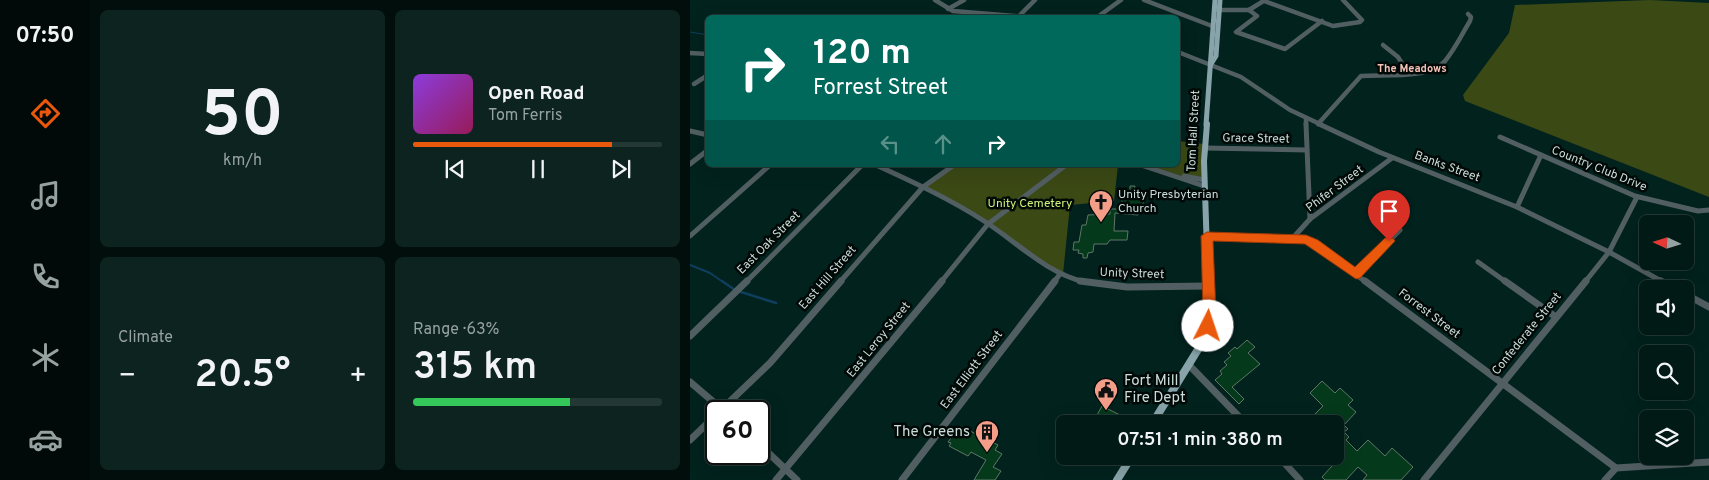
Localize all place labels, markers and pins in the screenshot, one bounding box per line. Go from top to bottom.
place label: Unity Presbyterian Church [1118,187,1218,217]
church icon: Unity Presbyterian Church [1088,189,1114,223]
pin [1368,190,1410,241]
place label: Fort Mill Fire Dept [1124,372,1186,408]
public building icon: Fort Mill Fire Dept [1093,377,1119,411]
building icon: The Greens [974,419,1000,453]
place label: The Greens [893,423,970,442]

